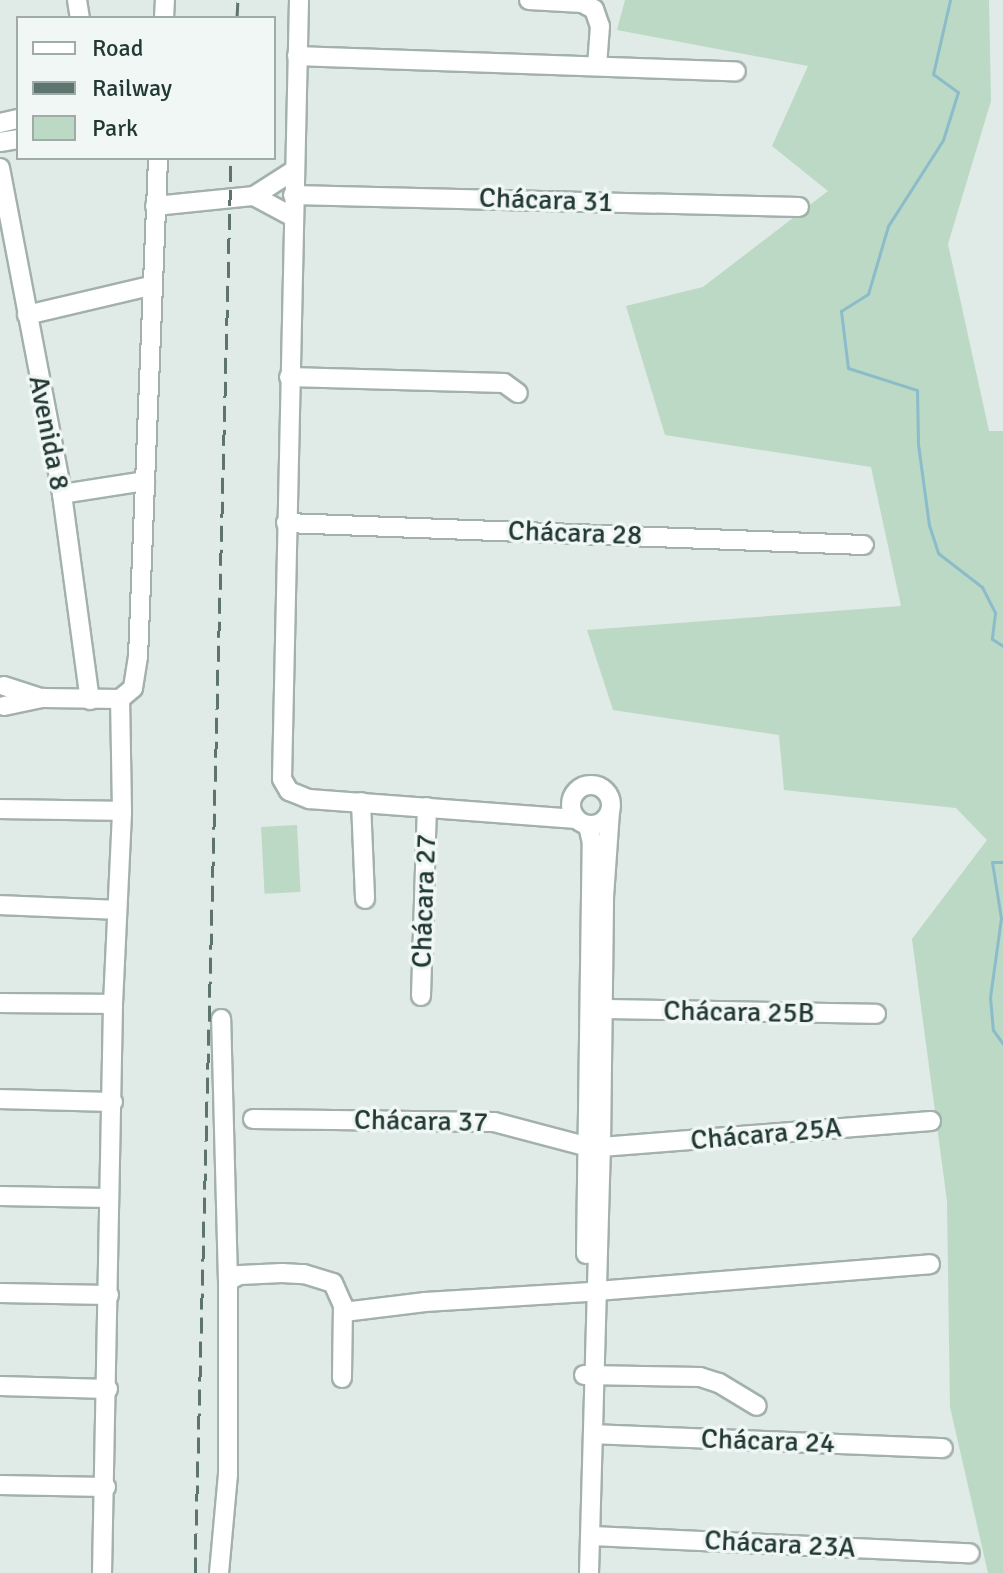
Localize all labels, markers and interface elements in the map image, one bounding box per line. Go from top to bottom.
legend [16,16,276,160]
text: Road [92,33,143,63]
text: Railway [92,73,172,103]
text: Park [92,113,138,143]
street label: Chácara 31 [478,181,614,219]
street label: Avenida 8 [21,373,77,493]
street label: Chácara 28 [507,514,643,552]
street label: Chácara 27 [405,833,443,969]
street label: Chácara 25B [663,994,815,1030]
street label: Chácara 37 [354,1103,488,1139]
street label: Chácara 25A [689,1111,843,1157]
street label: Chácara 24 [700,1422,836,1460]
street label: Chácara 23A [704,1523,856,1565]

